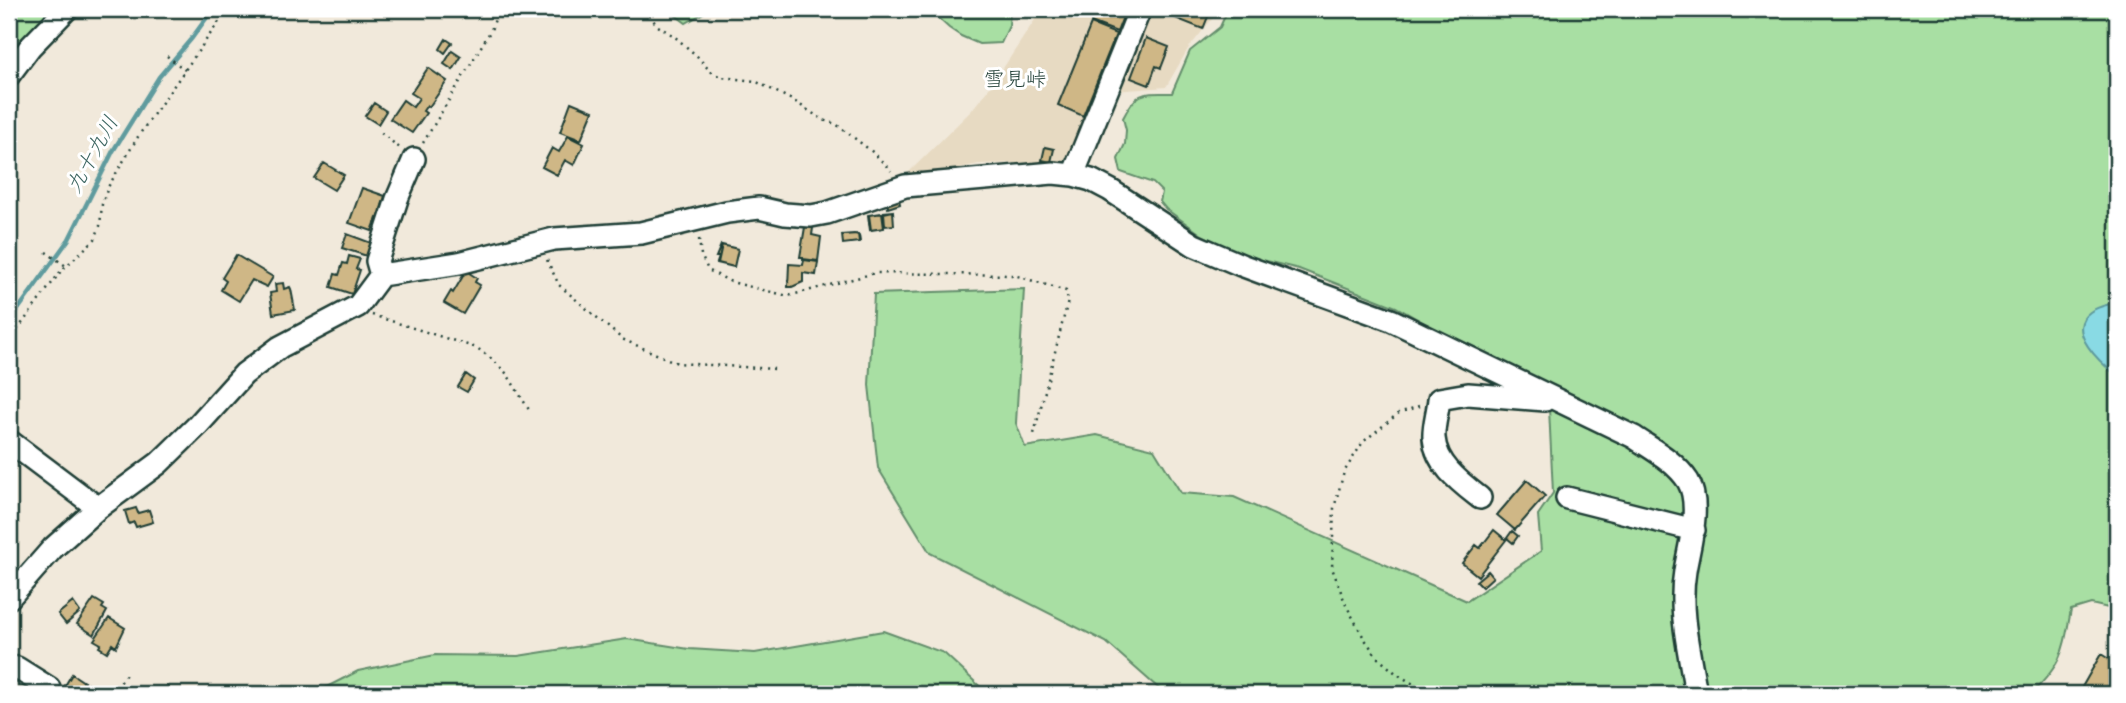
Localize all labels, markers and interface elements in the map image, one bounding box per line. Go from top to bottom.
district label: 雪見峠 [984,69,1047,95]
water label: 九十九川 [63,113,126,199]

